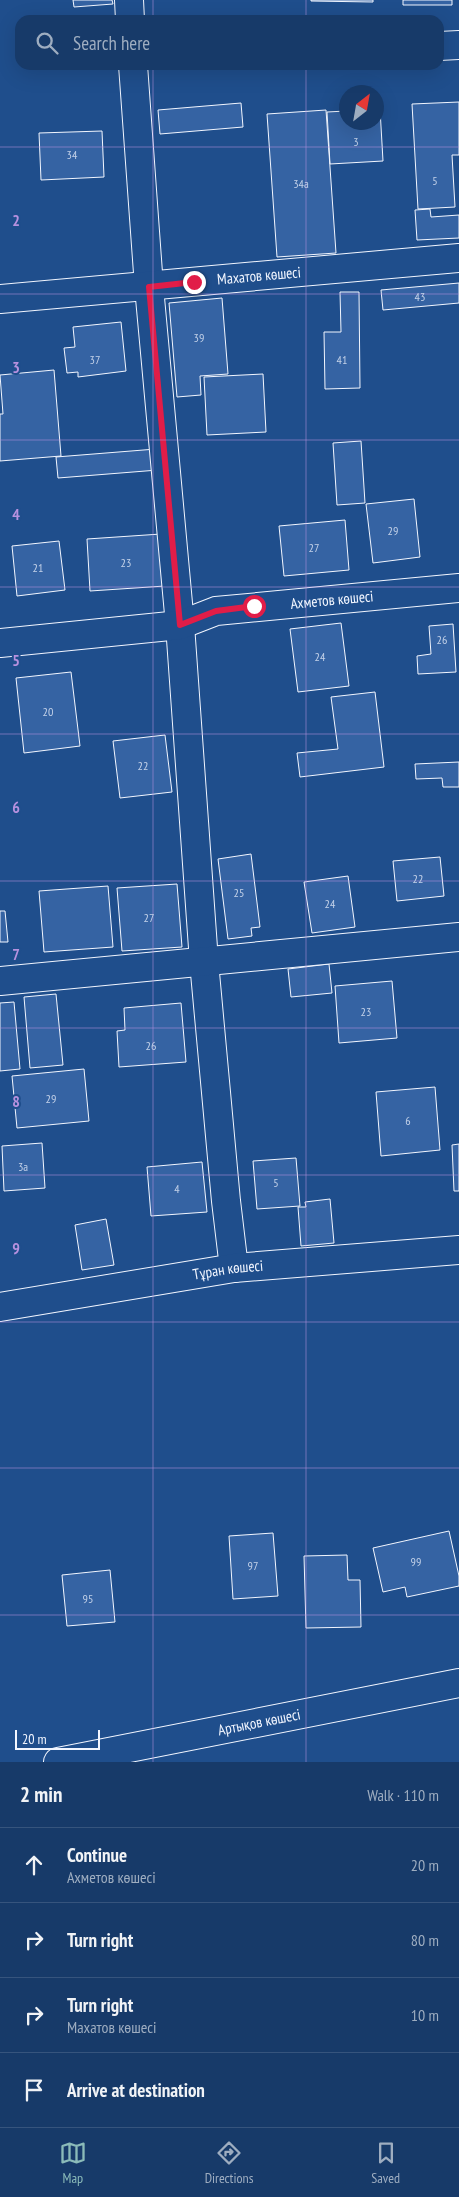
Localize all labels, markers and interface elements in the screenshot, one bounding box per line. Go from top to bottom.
search box [15,15,444,70]
icon: search [33,29,61,57]
text: Search here [73,31,150,55]
north arrow [339,85,384,130]
house number: 3 [353,134,359,149]
house number: 34 [67,147,78,162]
house number: 5 [432,173,438,188]
house number: 34а [293,176,309,191]
text: 2 [12,210,20,230]
street label: Махатов көшесі [216,262,302,289]
route end [183,271,206,294]
house number: 43 [415,289,425,304]
house number: 39 [194,330,204,345]
house number: 37 [90,352,100,367]
house number: 41 [337,352,347,367]
text: 3 [12,357,20,377]
text: 4 [12,504,20,524]
house number: 29 [388,523,398,538]
house number: 27 [309,540,319,555]
house number: 23 [121,555,131,570]
house number: 21 [33,560,43,575]
street label: Ахметов көшесі [290,586,374,613]
route start [243,595,266,618]
house number: 26 [437,632,447,647]
house number: 24 [315,649,326,664]
text: 5 [12,650,20,670]
house number: 20 [43,704,53,719]
house number: 22 [138,758,148,773]
text: 6 [12,797,20,817]
house number: 22 [413,871,423,886]
house number: 25 [234,885,244,900]
house number: 24 [325,896,336,911]
house number: 27 [144,910,154,925]
text: 7 [12,944,20,964]
house number: 23 [361,1004,371,1019]
house number: 26 [146,1038,156,1053]
text: 8 [12,1091,20,1111]
house number: 29 [46,1091,56,1106]
house number: 6 [405,1113,411,1128]
house number: 3а [18,1159,28,1174]
house number: 5 [273,1175,279,1190]
house number: 4 [174,1181,180,1196]
text: 9 [12,1238,20,1258]
street label: Тұран көшесі [191,1256,264,1284]
house number: 99 [411,1554,421,1569]
house number: 97 [248,1558,258,1573]
house number: 95 [83,1591,93,1606]
street label: Артықов көшесі [216,1704,302,1739]
scale bar [15,1727,100,1750]
text: 20 m [22,1730,47,1748]
text: 2 min [20,1781,62,1808]
text: Walk · 110 m [367,1785,439,1805]
text: Continue [67,1843,127,1867]
icon: ahead [20,1851,48,1879]
text: 20 m [411,1855,439,1875]
text: Ахметов көшесі [67,1867,156,1887]
icon: right [20,1926,48,1954]
text: Turn right [67,1928,133,1952]
text: 80 m [411,1930,439,1950]
text: Turn right [67,1993,133,2017]
icon: right [20,2001,48,2029]
text: 10 m [411,2005,439,2025]
text: Махатов көшесі [67,2017,156,2037]
icon: arrive [20,2076,48,2104]
text: Arrive at destination [67,2078,205,2102]
tab: Map [59,2139,87,2187]
tab: Directions [205,2139,253,2187]
tab: Saved [371,2139,400,2187]

